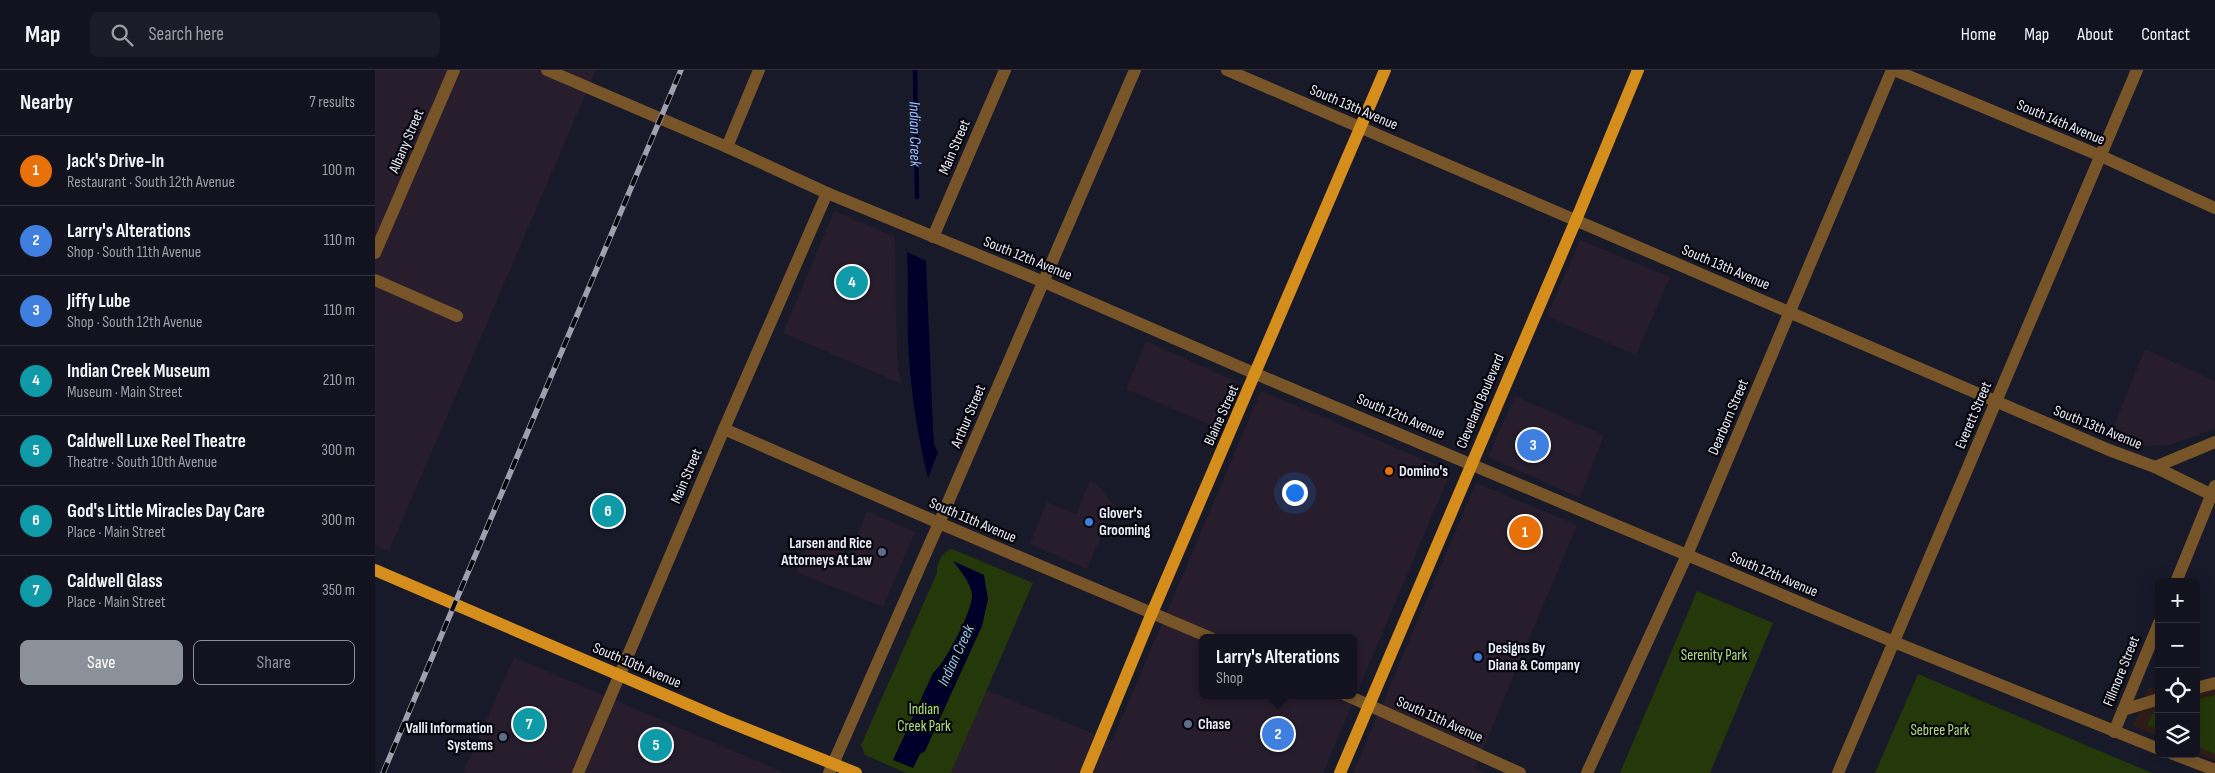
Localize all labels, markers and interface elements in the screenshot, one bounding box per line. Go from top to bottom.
search box [90,12,440,57]
text: Map [25,20,60,49]
icon: search [108,21,136,49]
text: Search here [148,23,224,46]
text: Home [1961,24,1996,45]
text: Map [2024,24,2049,45]
text: About [2077,24,2113,45]
text: Contact [2141,24,2190,45]
street label: South 13th Avenue [1307,80,1401,135]
text: Nearby [20,90,73,115]
text: 7 results [309,93,355,112]
street label: South 14th Avenue [2014,95,2108,150]
water label: Indian Creek [904,101,925,168]
street label: Albany Street [384,106,429,177]
street label: Main Street [934,116,975,178]
text: Jack's Drive-In [67,150,164,173]
text: 1 [33,161,39,180]
text: 100 m [322,161,355,180]
text: Restaurant · South 12th Avenue [67,173,235,192]
text: Larry's Alterations [67,220,191,243]
text: 2 [32,231,40,250]
text: 110 m [324,231,355,250]
street label: South 12th Avenue [981,232,1075,285]
street label: South 13th Avenue [1679,240,1773,295]
text: Shop · South 11th Avenue [67,243,201,262]
pin: 4 [836,263,868,301]
text: Jiffy Lube [67,290,130,313]
text: 3 [32,301,40,320]
text: 110 m [324,301,355,320]
text: Shop · South 12th Avenue [67,313,202,332]
street label: Cleveland Boulevard [1452,351,1509,451]
text: Indian Creek Museum [67,360,210,383]
text: 4 [32,371,40,390]
text: 210 m [323,371,355,390]
street label: Dearborn Street [1704,376,1753,458]
street label: Everett Street [1951,378,1996,452]
street label: Arthur Street [946,381,990,452]
street label: Blaine Street [1200,381,1243,449]
text: Museum · Main Street [67,383,182,402]
street label: South 12th Avenue [1354,389,1448,444]
street label: South 13th Avenue [2051,401,2145,454]
pin: 3 [1517,426,1549,464]
text: Caldwell Luxe Reel Theatre [67,430,246,453]
text: 5 [32,441,40,460]
text: 300 m [321,441,355,460]
street label: Main Street [666,445,707,507]
text: Theatre · South 10th Avenue [67,453,217,472]
place label: Domino's [1399,462,1448,481]
marker: Domino's [1383,465,1395,477]
your location [1282,480,1308,506]
pin: 6 [592,492,624,530]
street label: South 11th Avenue [926,494,1019,547]
text: God's Little Miracles Day Care [67,500,265,523]
place label: Glover's Grooming [1099,504,1151,540]
text: 6 [32,511,40,530]
text: 300 m [321,511,355,530]
pin: 1 [1509,513,1541,551]
marker: Glover's Grooming [1083,516,1095,528]
text: Place · Main Street [67,523,166,542]
place label: Larsen and Rice Attorneys At Law [780,534,872,570]
marker: Larsen and Rice Attorneys At Law [876,546,888,558]
street label: South 12th Avenue [1727,547,1821,602]
text: Caldwell Glass [67,570,163,593]
map controls [2155,578,2200,758]
button: + [2155,578,2200,623]
text: 7 [33,581,39,600]
text: 350 m [322,581,355,600]
text: Place · Main Street [67,593,166,612]
water label: Indian Creek [934,621,979,689]
button: − [2155,623,2200,668]
street label: Fillmore Street [2099,633,2144,709]
popup [1199,634,1357,699]
street label: South 10th Avenue [590,638,684,693]
place label: Designs By Diana & Company [1488,639,1581,675]
button: Save [20,640,183,685]
button: Share [193,640,355,685]
text: Larry's Alterations [1216,646,1340,669]
park label: Serenity Park [1681,646,1748,665]
marker: Designs By Diana & Company [1472,651,1484,663]
button: locate [2155,668,2200,713]
text: Shop [1216,669,1243,688]
street label: South 11th Avenue [1394,692,1486,747]
park label: Indian Creek Park [897,700,951,736]
pin: 7 [513,705,545,743]
button: layers [2155,713,2200,758]
place label: Chase [1198,715,1231,734]
pin: 2 [1262,715,1294,753]
marker: Chase [1182,718,1194,730]
place label: Valli Information Systems [405,719,493,755]
park label: Sebree Park [1910,721,1970,740]
pin: 5 [640,726,672,764]
marker: Valli Information Systems [497,731,509,743]

